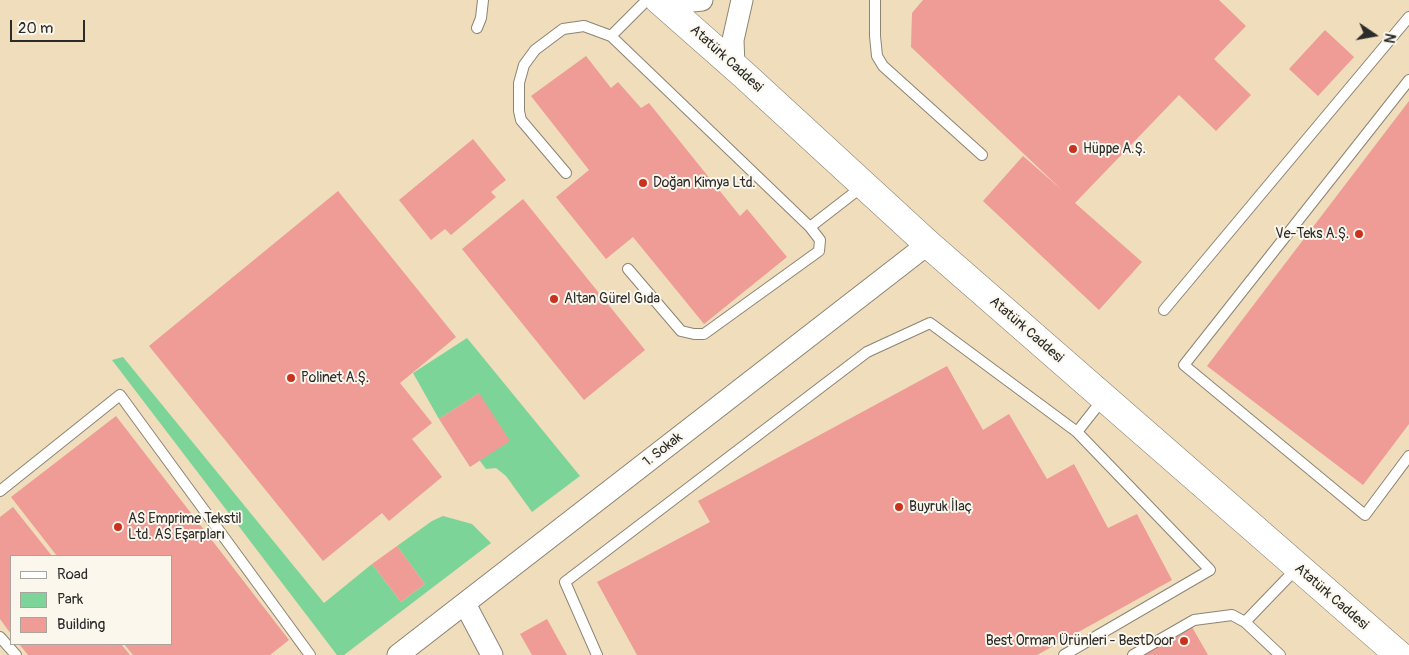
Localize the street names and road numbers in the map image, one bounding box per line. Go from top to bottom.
street label: Atatürk Caddesi [686,22,766,96]
street label: Atatürk Caddesi [986,293,1066,367]
street label: 1. Sokak [640,429,686,471]
street label: Atatürk Caddesi [1291,560,1371,634]

